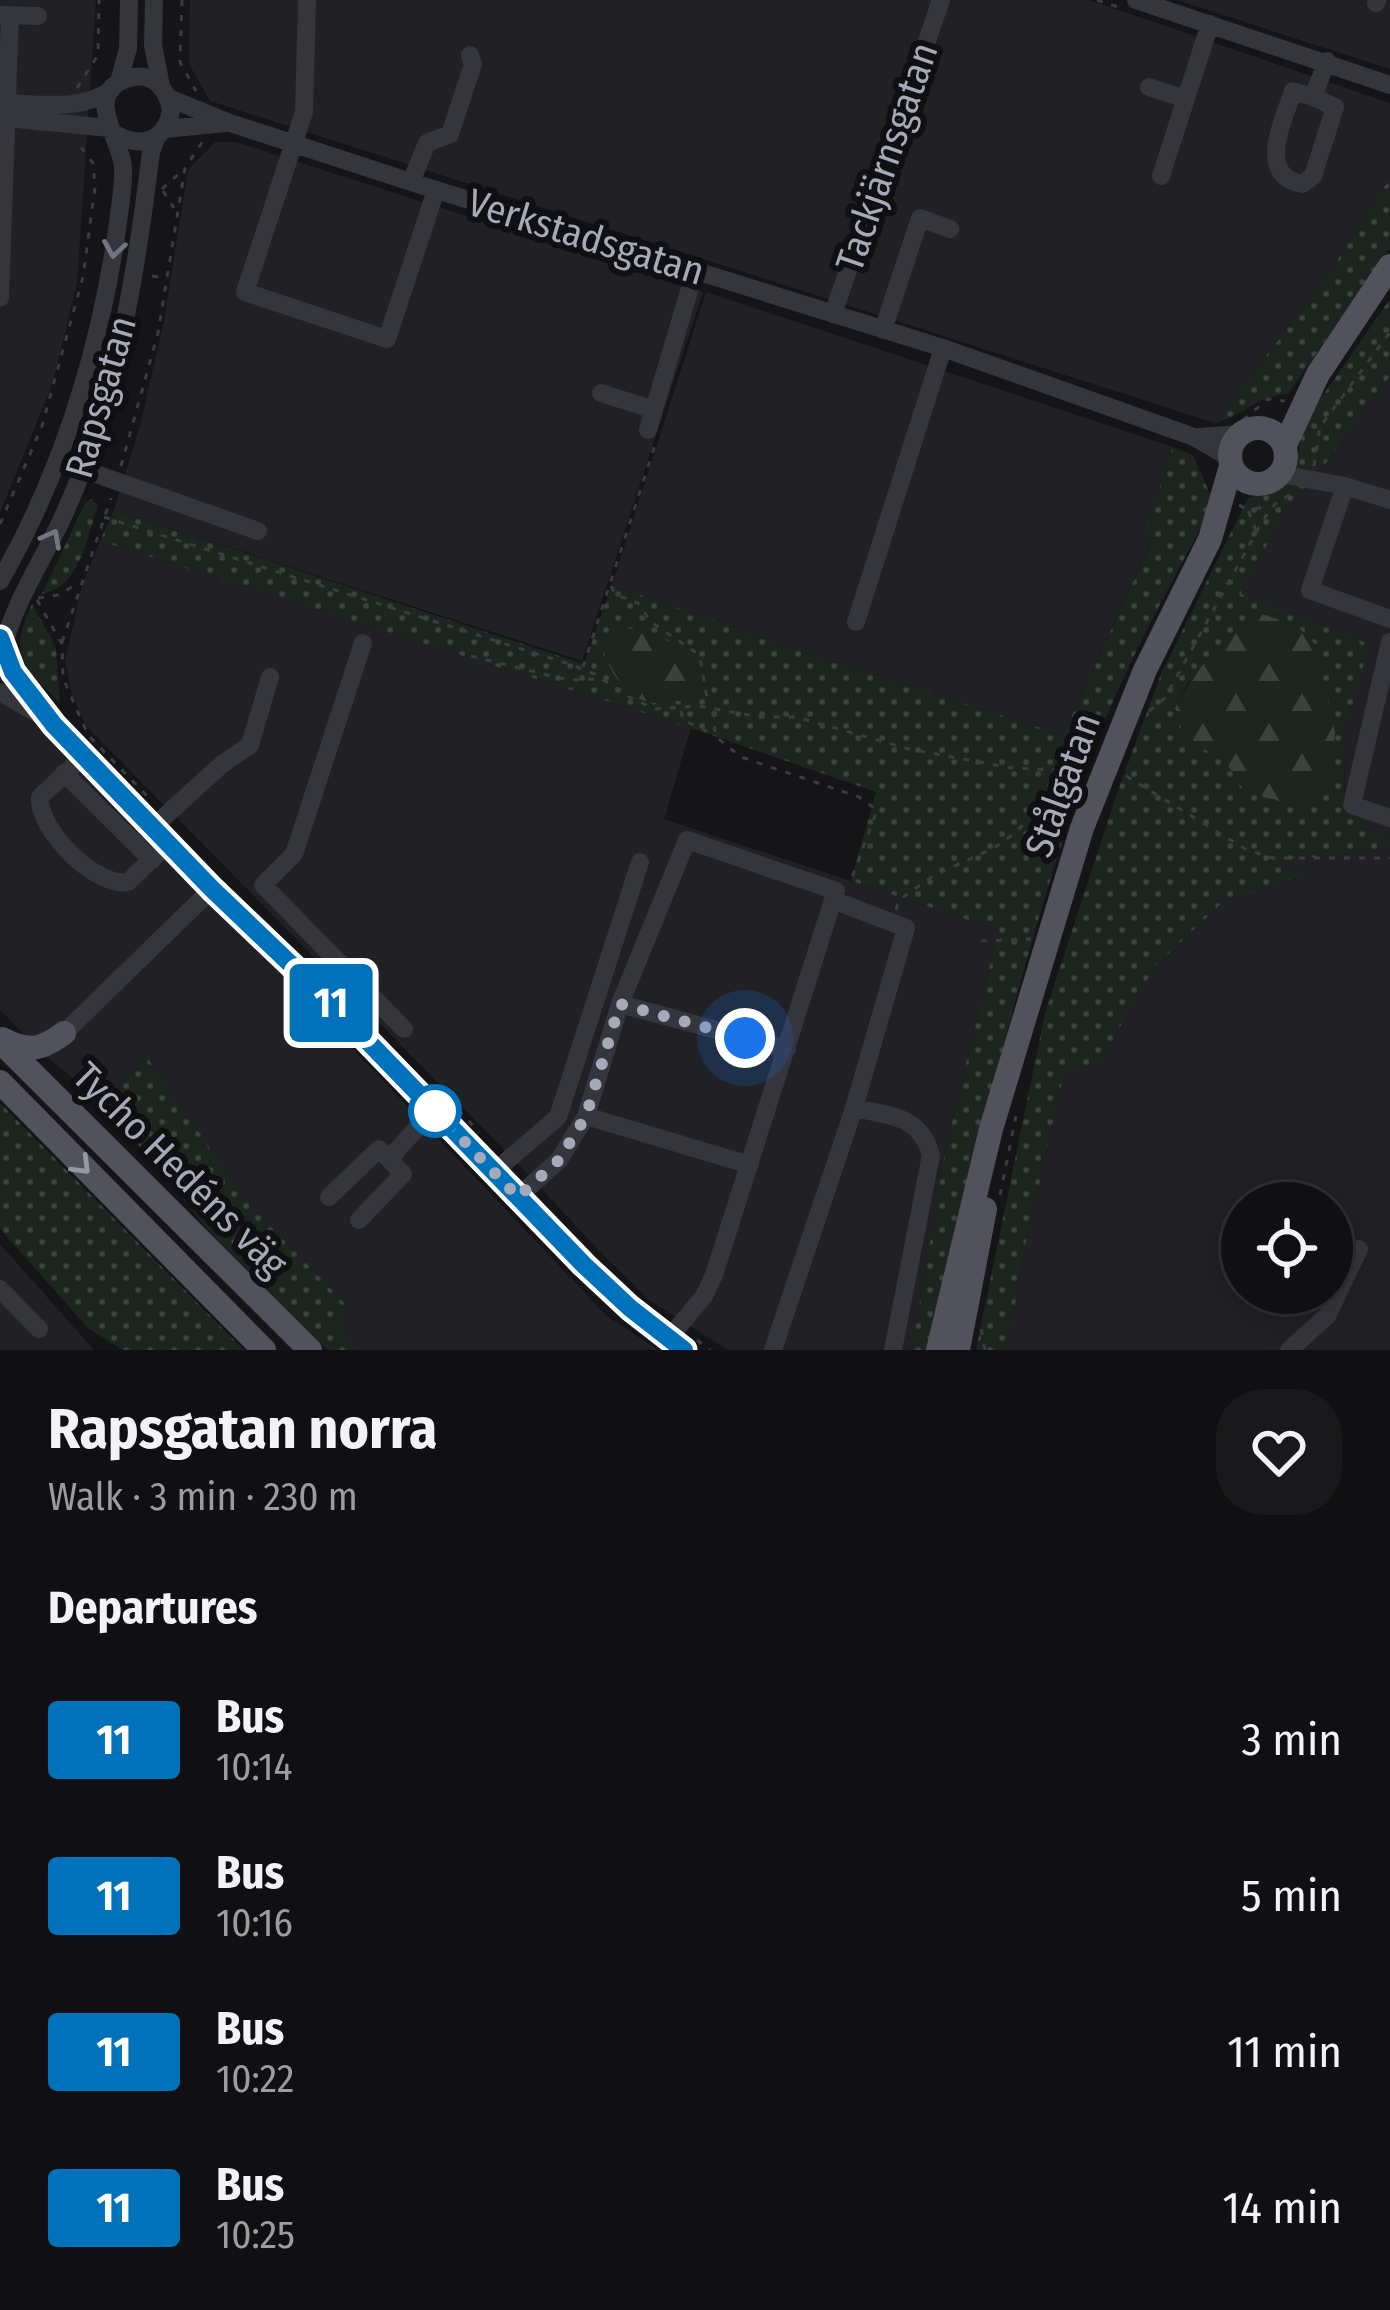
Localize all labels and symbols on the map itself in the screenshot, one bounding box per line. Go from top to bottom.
street label: Tackjärnsgatan [826,37,948,277]
street label: Verkstadsgatan [462,179,710,295]
one-way arrow [102,239,128,259]
street label: Rapsgatan [56,311,146,483]
one-way arrow [38,528,61,550]
street label: Stålgatan [1016,707,1110,863]
line badge: 11 [277,964,385,1042]
your location [715,1008,775,1068]
street label: Tycho Hedéns väg [63,1053,297,1287]
unlabelled marker [410,1086,460,1136]
one-way arrow [67,1152,89,1174]

